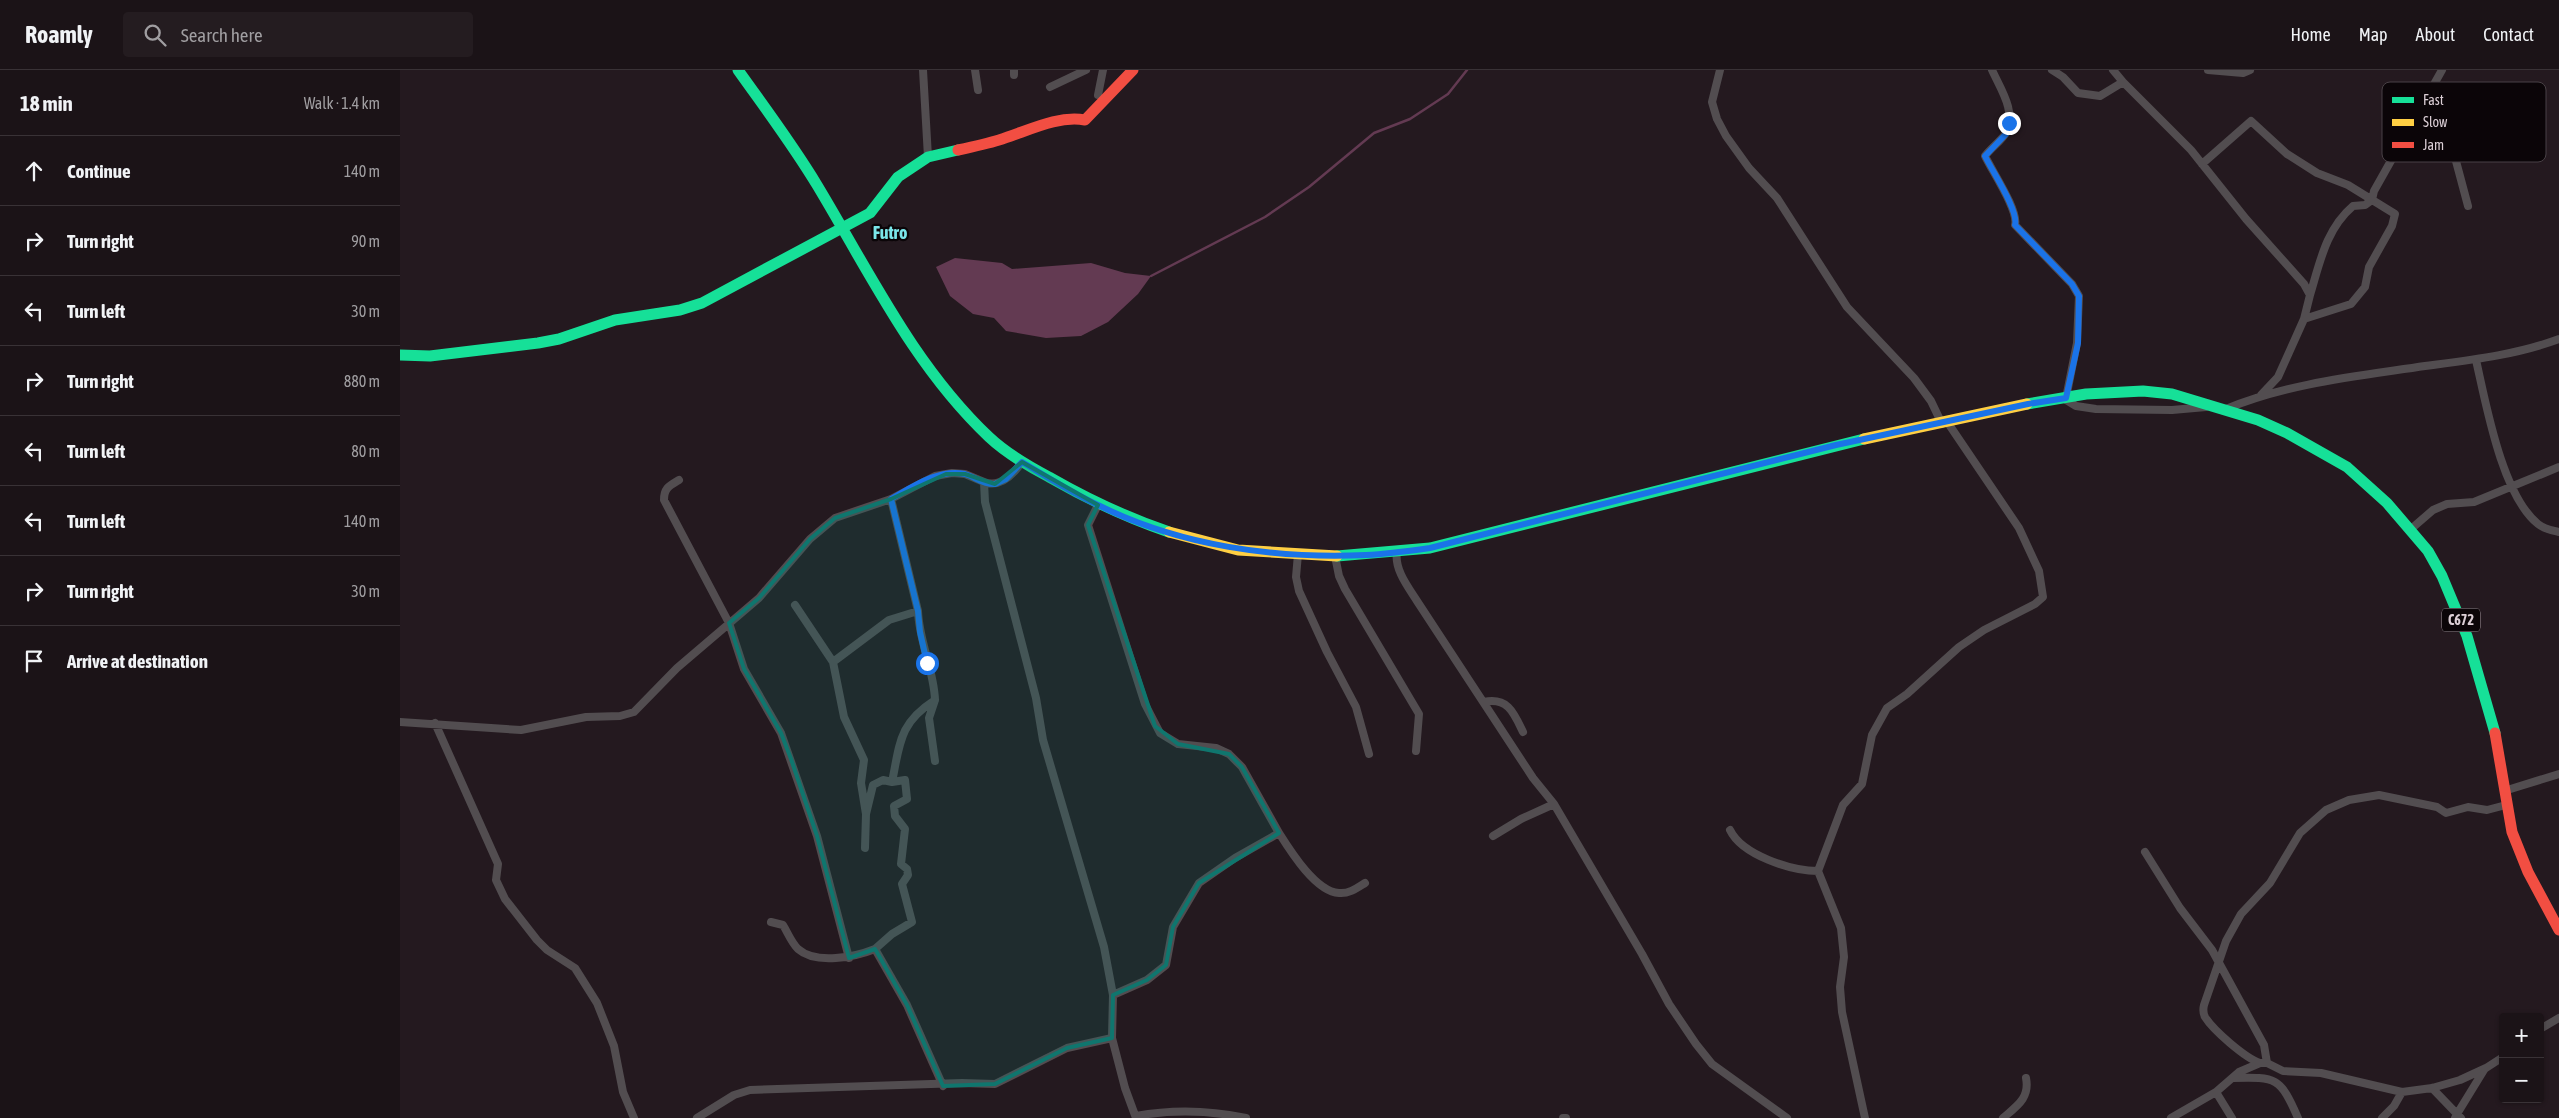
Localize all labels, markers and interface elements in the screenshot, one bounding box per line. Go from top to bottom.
search box [123,12,473,57]
text: Roamly [25,21,93,48]
icon: search [141,21,169,49]
text: Search here [181,24,263,46]
text: Home [2291,24,2331,45]
text: Map [2359,24,2388,45]
text: About [2416,24,2455,45]
text: Contact [2483,24,2534,45]
legend [2382,82,2546,162]
text: 18 min [20,91,73,115]
text: Fast [2423,92,2444,108]
text: Walk · 1.4 km [304,94,380,112]
route end [1998,112,2021,135]
text: Slow [2423,114,2448,130]
text: Jam [2423,137,2444,153]
icon: ahead [20,157,48,185]
text: Continue [67,160,131,182]
text: 140 m [344,162,380,180]
district label: Futro [873,222,907,243]
icon: right [20,227,48,255]
text: Turn right [67,230,134,252]
text: 90 m [351,232,380,250]
icon: left [20,297,48,325]
text: Turn left [67,300,125,322]
text: 30 m [351,302,380,320]
icon: right [20,367,48,395]
text: Turn right [67,370,134,392]
text: 880 m [344,372,380,390]
icon: left [20,437,48,465]
text: Turn left [67,440,125,462]
text: 80 m [351,442,380,460]
icon: left [20,507,48,535]
text: Turn left [67,510,125,532]
text: 140 m [344,512,380,530]
icon: right [20,577,48,605]
text: Turn right [67,580,134,602]
text: 30 m [351,582,380,600]
road number: C672 [2442,608,2480,632]
icon: arrive [20,647,48,675]
text: Arrive at destination [67,650,208,672]
route start [916,652,939,675]
map controls [2499,1013,2544,1103]
button: + [2499,1013,2544,1058]
button: − [2499,1058,2544,1103]

